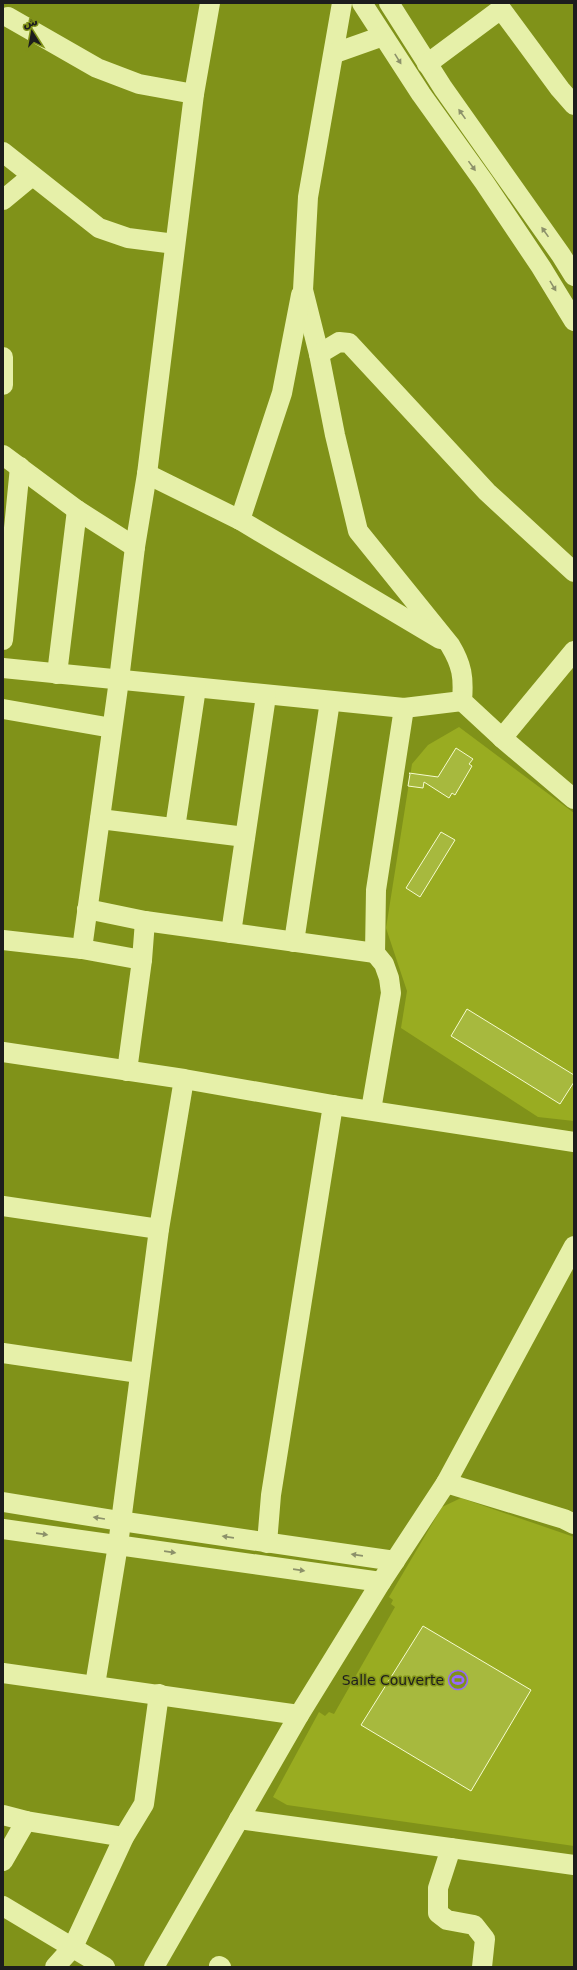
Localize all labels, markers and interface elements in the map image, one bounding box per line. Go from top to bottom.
north arrow [12,12,52,52]
text: ش [21,15,39,31]
one-way arrow [395,53,402,65]
one-way arrow [458,109,466,119]
one-way arrow [468,161,476,172]
one-way arrow [541,226,549,237]
one-way arrow [549,280,556,292]
one-way arrow [93,1515,105,1521]
one-way arrow [36,1531,48,1537]
one-way arrow [222,1534,234,1540]
one-way arrow [164,1549,176,1555]
one-way arrow [351,1552,363,1558]
one-way arrow [293,1567,305,1573]
sports icon: Salle Couverte [447,1669,469,1691]
place label: Salle Couverte [342,1672,444,1688]

